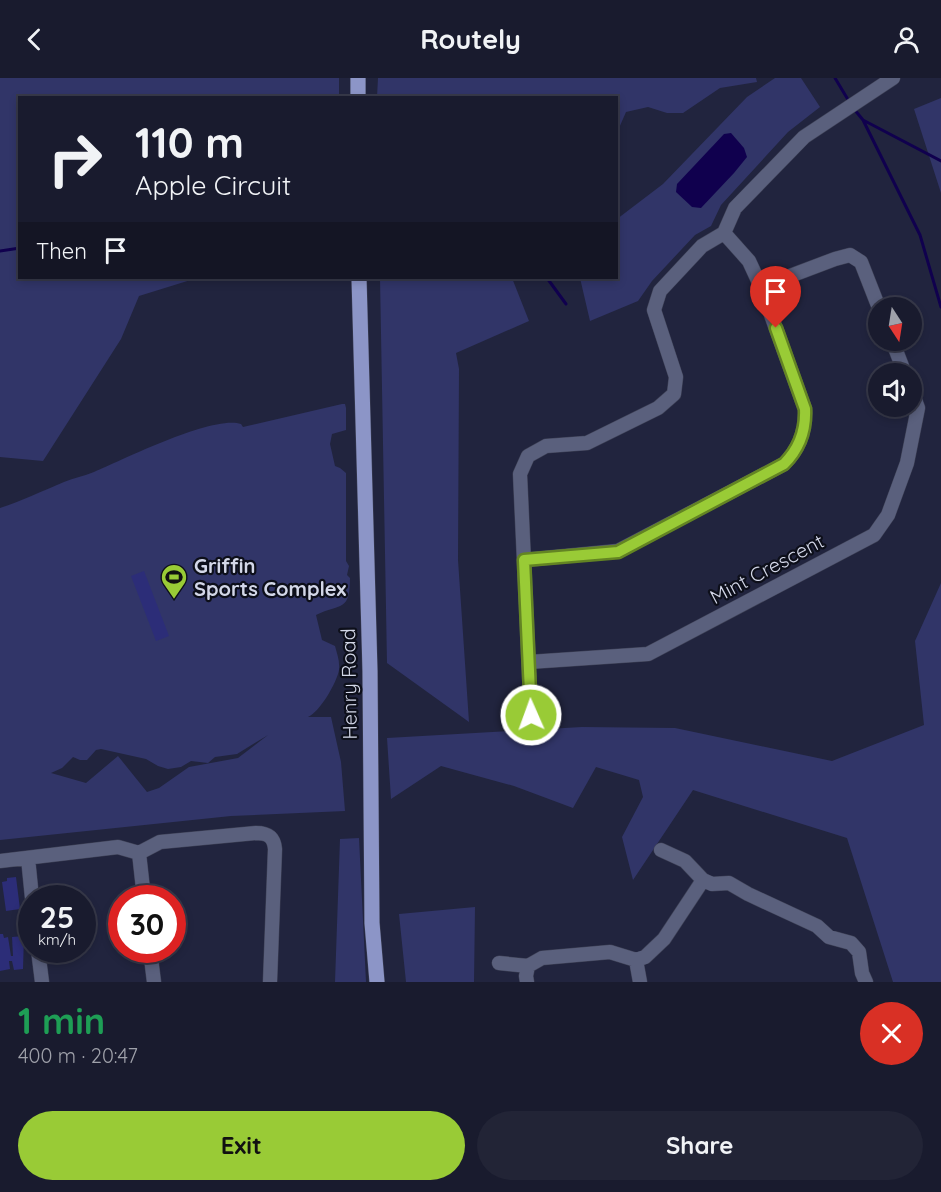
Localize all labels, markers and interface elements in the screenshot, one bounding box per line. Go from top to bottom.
text: Routely [420,22,521,56]
icon: back [18,23,51,56]
icon: person [890,23,923,56]
text: 110 m [135,116,244,169]
icon: right [36,120,114,198]
text: Apple Circuit [135,168,291,202]
icon: arrive [99,234,132,267]
text: Then [36,237,87,265]
pin [750,266,801,328]
icon: arrive [759,275,792,308]
north arrow [868,297,922,351]
map controls [868,297,922,417]
button: sound [868,363,922,417]
street label: Mint Crescent [705,528,828,609]
place label: Griffin Sports Complex [194,553,346,601]
sports icon: Griffin Sports Complex [159,562,189,600]
street label: Henry Road [335,628,362,740]
position arrow [499,683,563,747]
speed limit sign: 30 [108,885,186,963]
text: 25 [40,898,74,936]
text: km/h [38,930,76,949]
text: 1 min [18,998,105,1043]
button: close [860,1002,923,1065]
text: 400 m · 20:47 [18,1043,138,1068]
button: Exit [18,1111,465,1180]
button: Share [477,1111,923,1180]

